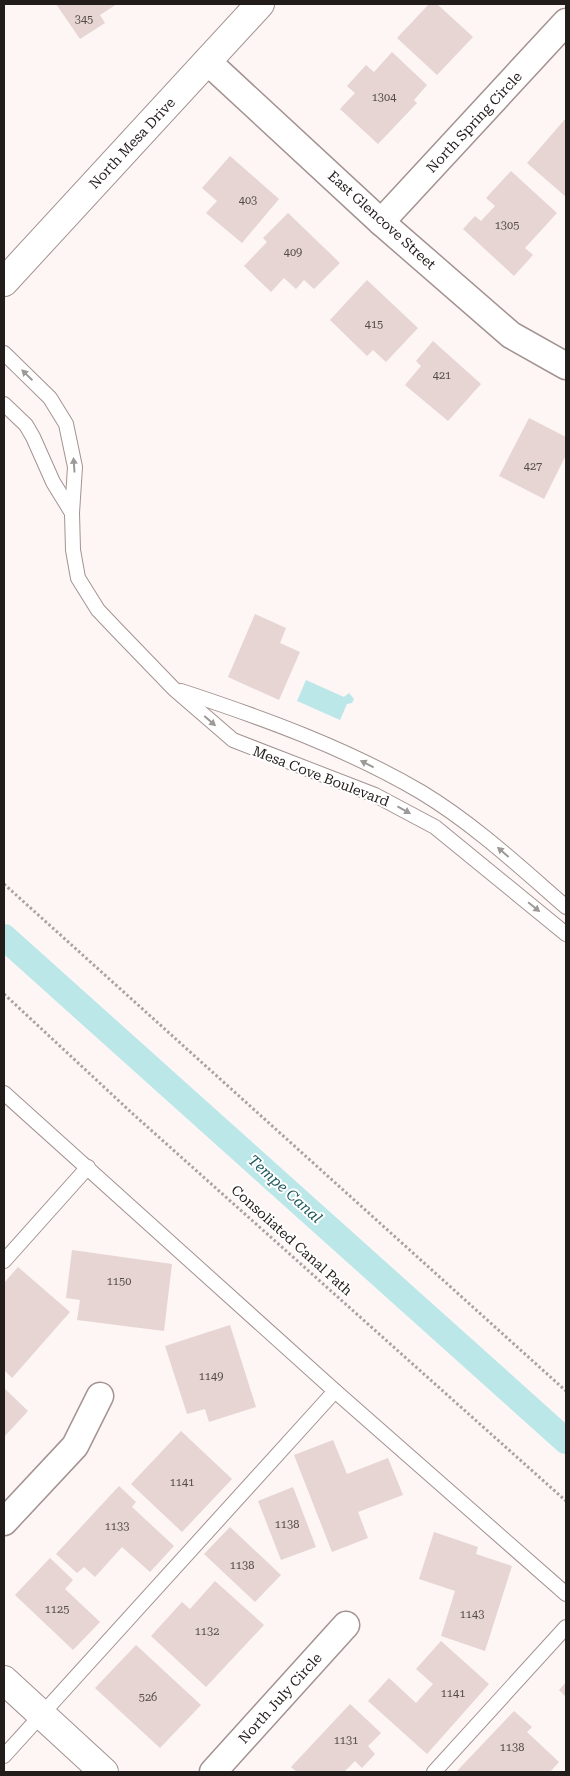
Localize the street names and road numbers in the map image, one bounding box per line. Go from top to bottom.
street label: North Spring Circle [423,68,525,176]
street label: North Mesa Drive [86,94,178,192]
street label: East Glencove Street [325,167,439,273]
street label: Mesa Cove Boulevard [251,743,391,809]
street label: Consoliated Canal Path [228,1182,356,1298]
street label: North July Circle [235,1649,325,1746]

